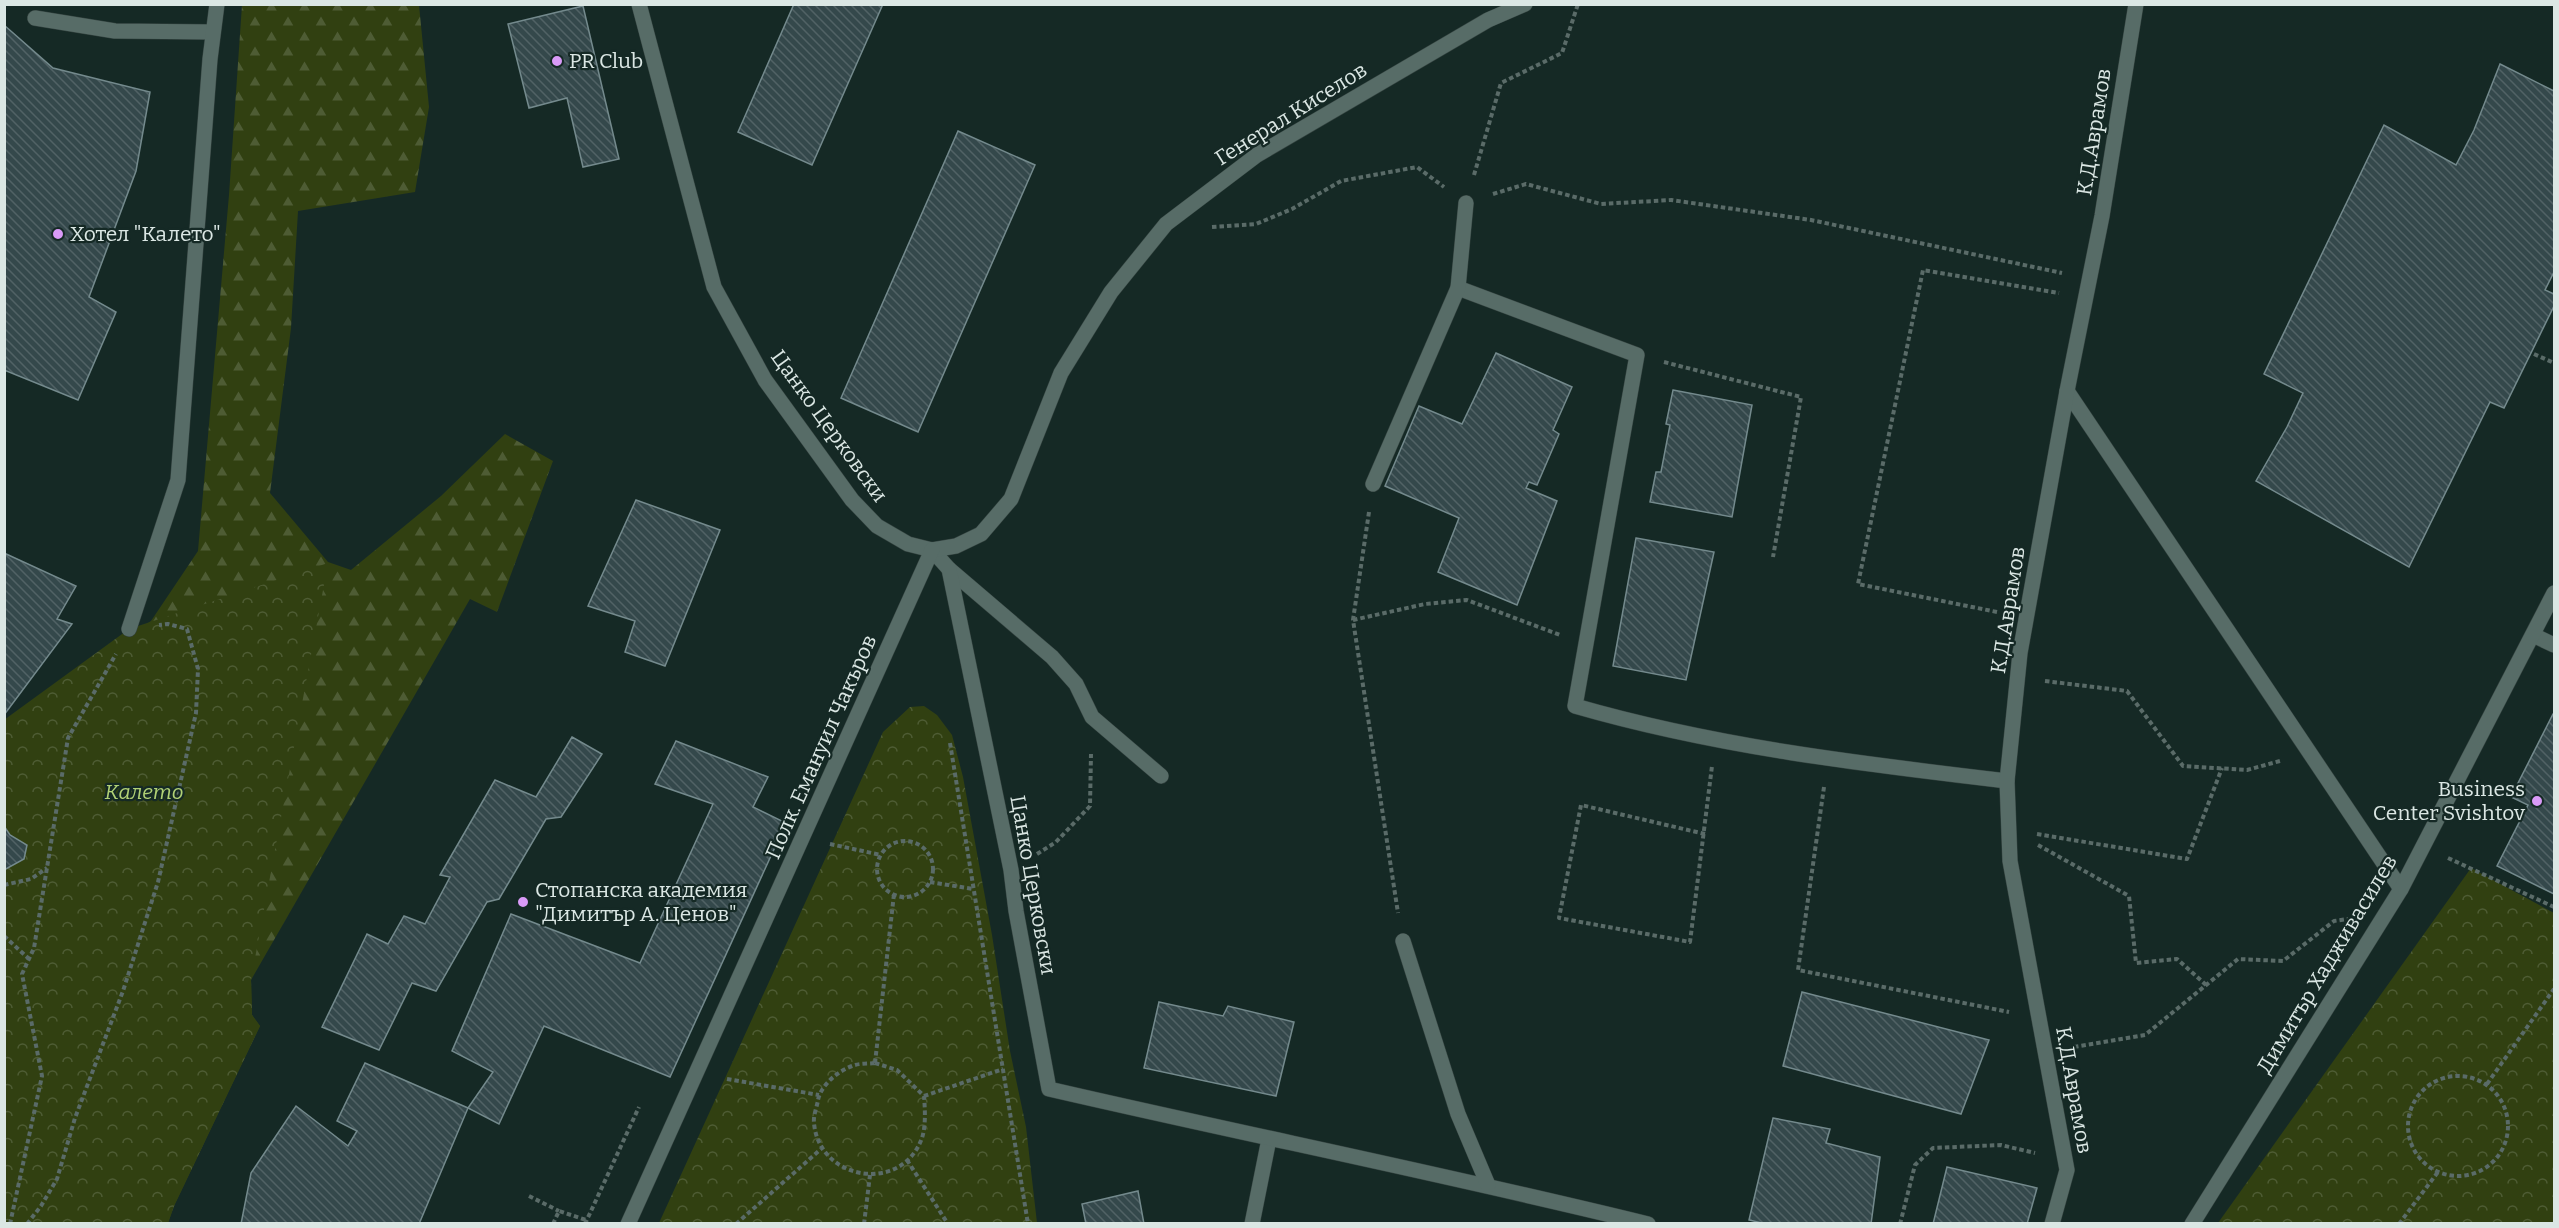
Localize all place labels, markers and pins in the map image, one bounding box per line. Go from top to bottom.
place label: PR Club [569,48,643,74]
marker: PR Club [550,54,564,68]
place label: Хотел "Калето" [70,221,221,247]
marker: Хотел "Калето" [51,227,65,241]
place label: Business Center Svishtov [2373,776,2526,826]
marker: Business Center Svishtov [2530,794,2544,808]
place label: Стопанска академия "Димитър А. Ценов" [535,877,747,927]
marker: Стопанска академия "Димитър А. Ценов" [516,895,530,909]

